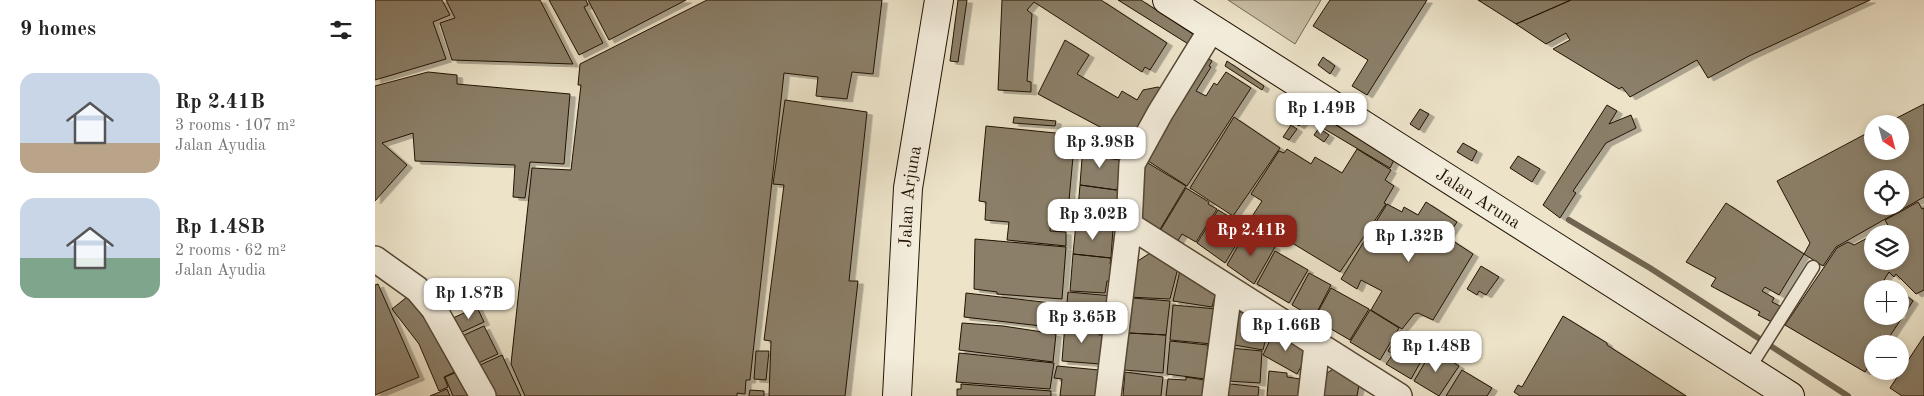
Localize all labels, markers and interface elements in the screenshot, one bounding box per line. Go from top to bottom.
icon: filters [327,16,355,44]
text: 9 homes [20,19,96,40]
text: Rp 2.41B [175,92,265,113]
pin: Rp 1.49B [1269,92,1373,135]
icon: home [60,93,120,153]
text: Rp 1.49B [1287,101,1355,117]
north arrow [1864,115,1909,160]
map controls [1864,115,1909,380]
text: 3 rooms · 107 m² [175,118,295,134]
pin: Rp 3.98B [1048,126,1152,169]
text: Rp 3.98B [1066,135,1134,151]
text: Jalan Ayudia [175,138,266,154]
street label: Jalan Arjuna [897,144,925,248]
street label: Jalan Aruna [1432,165,1524,232]
button: locate [1864,170,1909,215]
pin: Rp 3.02B [1041,198,1145,241]
text: Rp 3.02B [1059,207,1127,223]
pin: Rp 2.41B [1199,214,1303,257]
text: Rp 1.48B [175,217,265,238]
icon: home [60,218,120,278]
pin: Rp 1.32B [1357,220,1461,263]
text: Rp 2.41B [1217,223,1285,239]
button: layers [1864,225,1909,270]
text: Rp 1.32B [1375,229,1443,245]
text: 2 rooms · 62 m² [175,243,286,259]
text: Jalan Ayudia [175,263,266,279]
pin: Rp 1.87B [417,278,521,320]
button: + [1864,280,1909,325]
text: Rp 1.87B [435,286,503,302]
pin: Rp 3.65B [1030,302,1134,344]
text: Rp 3.65B [1048,310,1116,326]
pin: Rp 1.66B [1234,310,1338,352]
text: Rp 1.66B [1252,318,1320,334]
pin: Rp 1.48B [1384,330,1488,373]
button: − [1864,335,1909,380]
text: Rp 1.48B [1402,339,1470,355]

